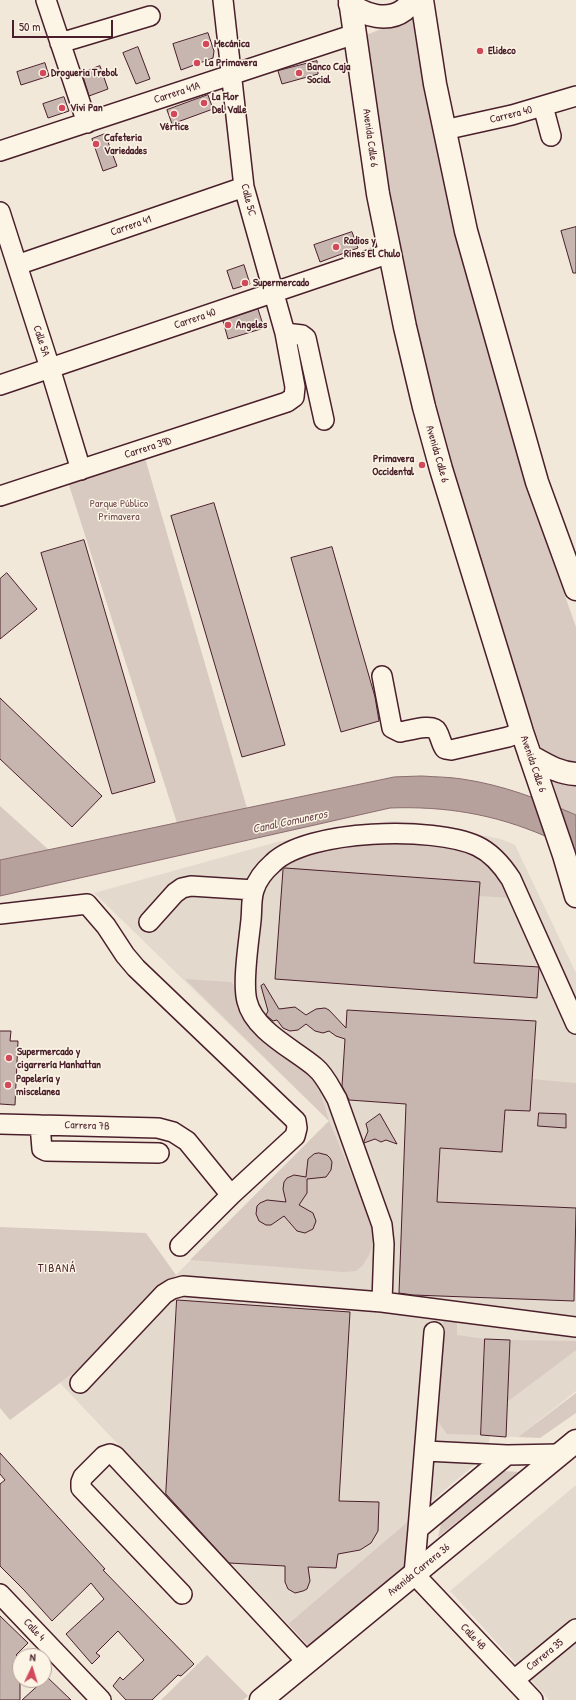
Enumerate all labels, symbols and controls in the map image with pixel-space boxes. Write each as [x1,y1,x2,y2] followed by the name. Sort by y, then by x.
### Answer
[14,12,115,38] scale bar
[19,18,40,35] text: 50 m
[214,37,250,51] place label: Mecánica
[201,39,211,49] marker: Mecánica
[488,44,516,58] place label: Elideco
[475,46,485,56] marker: Elideco
[205,56,257,70] place label: La Primavera
[192,58,202,68] marker: La Primavera
[307,60,350,86] place label: Banco Caja Social
[51,66,118,80] place label: Drogueria Trebol
[38,68,48,78] marker: Drogueria Trebol
[294,68,304,78] marker: Banco Caja Social
[152,79,202,107] street label: Carrera 41A
[212,90,247,116] place label: La Flor Del Valle
[199,98,209,108] marker: La Flor Del Valle
[70,101,103,115] place label: Vivi Pan
[57,103,67,113] marker: Vivi Pan
[488,103,534,127] street label: Carrera 40
[359,108,381,168] street label: Avenida Calle 6
[169,109,179,119] marker: Vértice
[159,120,189,134] place label: Vértice
[104,131,147,157] place label: Cafeteria Variedades
[91,139,101,149] marker: Cafeteria Variedades
[238,183,258,217] street label: Calle 5C
[109,213,153,239] street label: Carrera 41
[344,234,400,260] place label: Radios y Rines El Chulo
[331,242,341,252] marker: Radios y Rines El Chulo
[253,276,309,290] place label: Supermercado
[240,278,250,288] marker: Supermercado
[172,306,218,332] street label: Carrera 40
[236,318,267,332] place label: Angeles
[223,320,233,330] marker: Angeles
[30,324,52,358] street label: Calle 5A
[423,424,451,484] street label: Avenida Calle 6
[123,434,173,462] street label: Carrera 39D
[372,452,414,478] place label: Primavera Occidental
[417,460,427,470] marker: Primavera Occidental
[90,497,148,523] park label: Parque Público Primavera
[517,734,549,794] street label: Avenida Calle 6
[251,807,329,837] water label: Canal Comuneros
[17,1045,101,1071] place label: Supermercado y cigarrería Manhattan
[4,1053,14,1063] marker: Supermercado y cigarrería Manhattan
[16,1072,60,1098] place label: Papelería y miscelanea
[3,1080,13,1090] marker: Papelería y miscelanea
[64,1119,110,1133] street label: Carrera 7B
[38,1262,76,1276] district label: TIBANÁ
[385,1541,453,1599] street label: Avenida Carrera 36
[20,1616,48,1644] street label: Calle 4
[457,1621,489,1653] street label: Calle 4B
[524,1636,566,1674] street label: Carrera 35
[12,1648,52,1688] north arrow
[29,1650,36,1664] text: N

